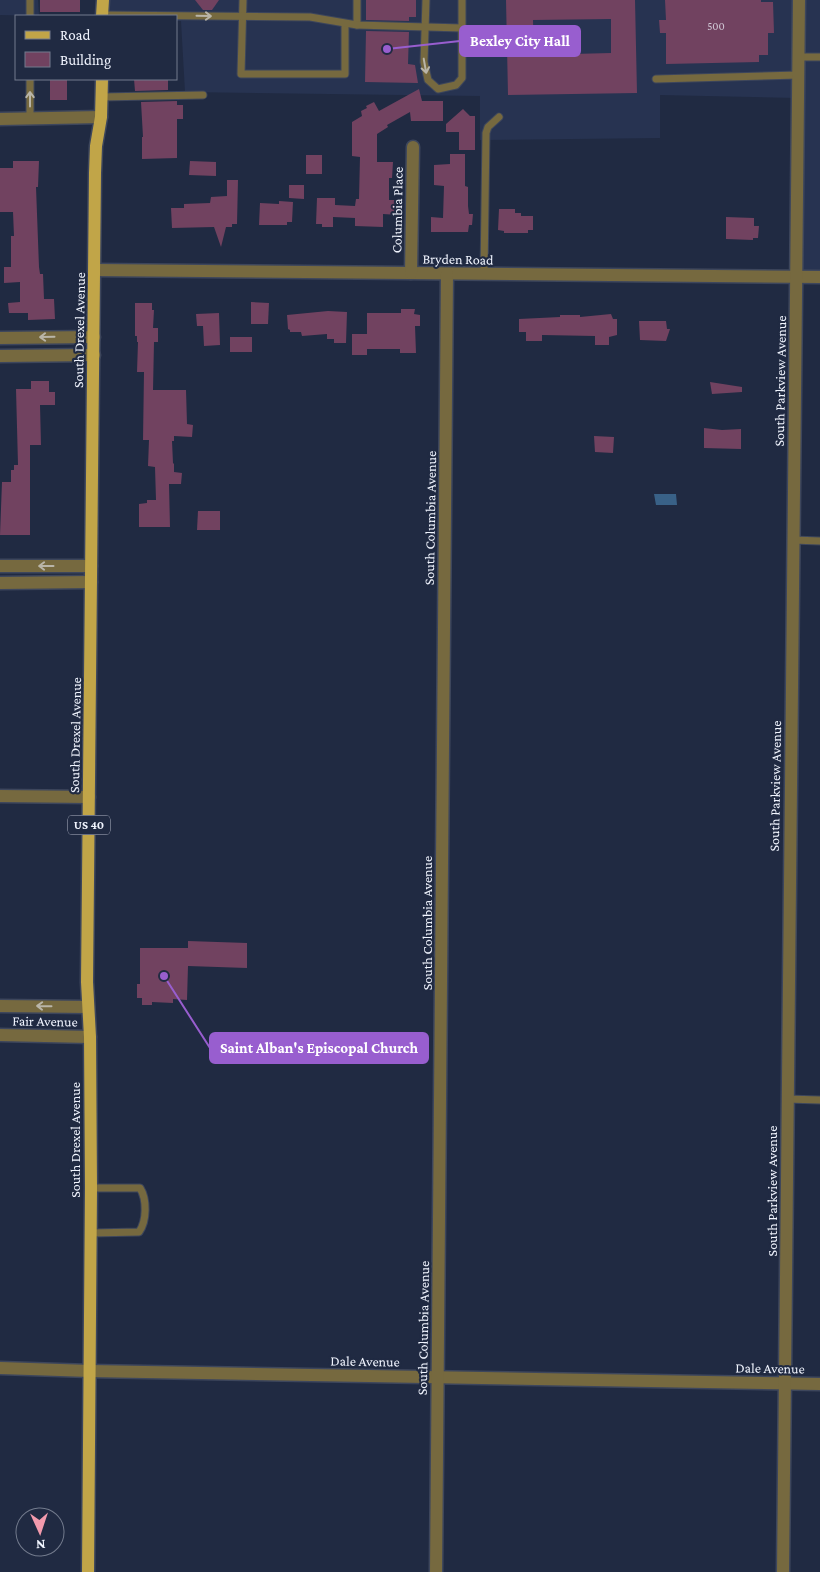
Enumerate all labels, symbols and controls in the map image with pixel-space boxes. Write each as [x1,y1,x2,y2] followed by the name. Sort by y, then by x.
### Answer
[195,11,211,21] one-way arrow
[15,15,178,80] legend
[707,20,725,32] house number: 500
[460,26,580,56] callout: Bexley City Hall
[60,27,91,43] text: Road
[470,33,571,49] text: Bexley City Hall
[60,52,111,69] text: Building
[421,58,431,74] one-way arrow
[25,91,35,107] one-way arrow
[388,167,406,253] street label: Columbia Place
[422,250,494,268] street label: Bryden Road
[70,272,88,388] street label: South Drexel Avenue
[771,315,789,447] street label: South Parkview Avenue
[39,332,56,342] one-way arrow
[421,451,439,585] street label: South Columbia Avenue
[38,561,54,571] one-way arrow
[66,677,84,793] street label: South Drexel Avenue
[766,720,784,852] street label: South Parkview Avenue
[68,816,110,834] road number: US 40
[419,856,435,990] street label: South Columbia Avenue
[36,1001,52,1011] one-way arrow
[12,1012,78,1030] street label: Fair Avenue
[210,1033,428,1063] callout: Saint Alban's Episcopal Church
[220,1040,419,1056] text: Saint Alban's Episcopal Church
[67,1082,83,1198] street label: South Drexel Avenue
[764,1126,780,1256] street label: South Parkview Avenue
[414,1261,432,1395] street label: South Columbia Avenue
[330,1352,400,1370] street label: Dale Avenue
[735,1359,805,1377] street label: Dale Avenue
[15,1507,65,1557] north arrow
[35,1537,46,1553] text: N

